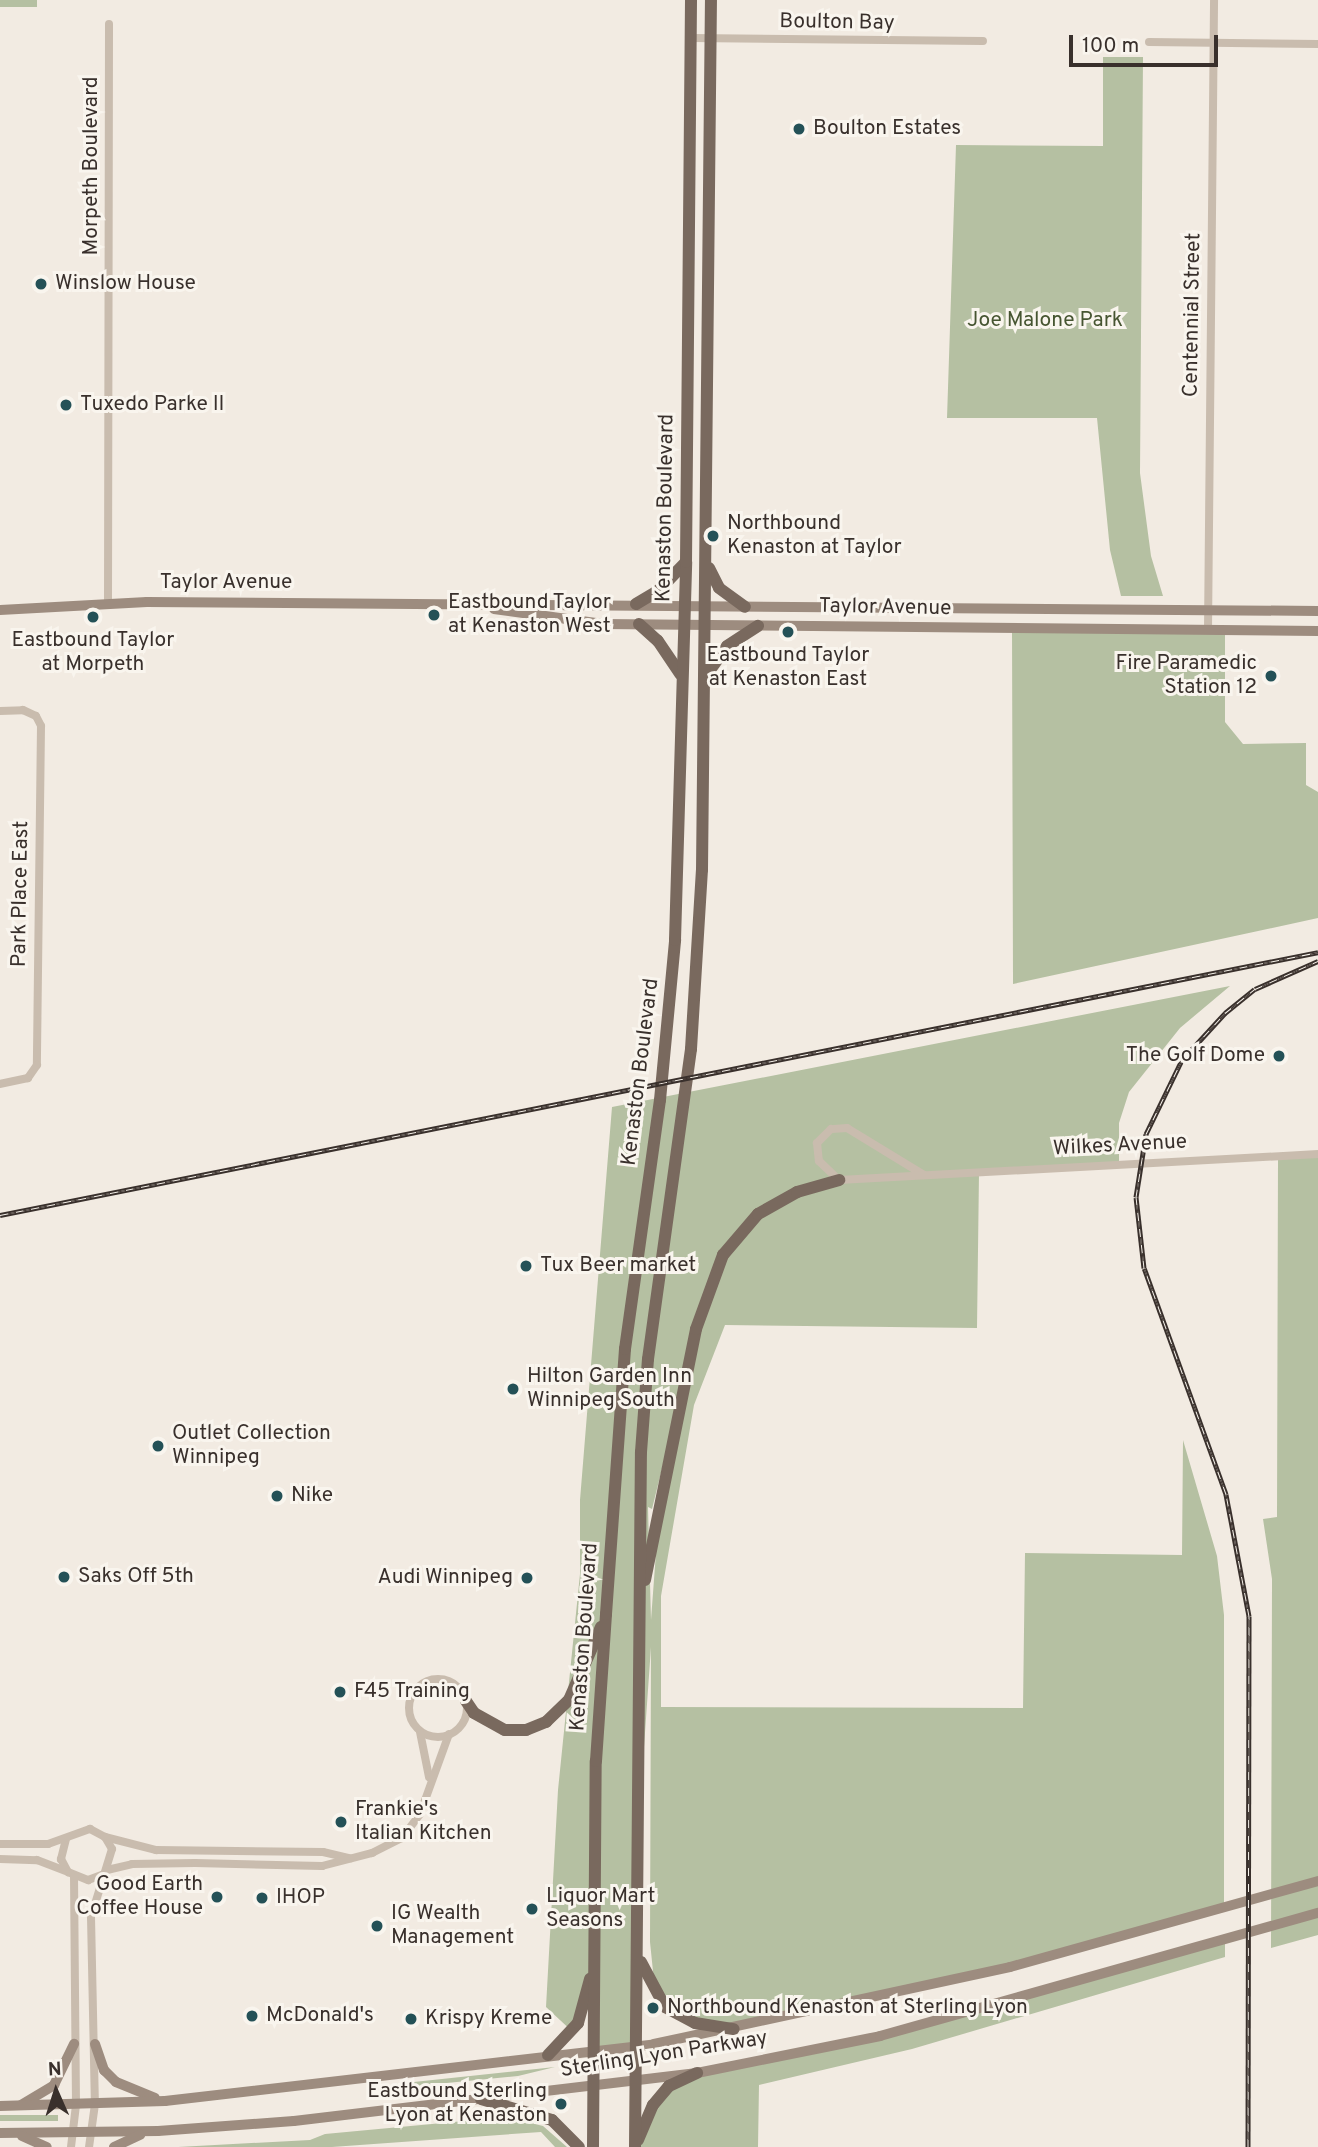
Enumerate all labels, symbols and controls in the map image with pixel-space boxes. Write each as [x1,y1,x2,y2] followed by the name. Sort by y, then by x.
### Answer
[779,9,895,37] street label: Boulton Bay
[1073,21,1222,65] scale bar
[1082,33,1139,60] text: 100 m
[79,76,105,256] street label: Morpeth Boulevard
[813,116,961,142] place label: Boulton Estates
[791,121,807,137] marker: Boulton Estates
[1179,233,1207,397] street label: Centennial Street
[55,271,196,297] place label: Winslow House
[33,276,49,292] marker: Winslow House
[967,308,1123,334] park label: Joe Malone Park
[80,392,224,418] place label: Tuxedo Parke II
[58,397,74,413] marker: Tuxedo Parke II
[652,414,680,602] street label: Kenaston Boulevard
[727,511,902,561] place label: Northbound Kenaston at Taylor
[705,528,721,544] marker: Northbound Kenaston at Taylor
[159,570,293,596] street label: Taylor Avenue
[448,590,612,640] place label: Eastbound Taylor at Kenaston West
[818,594,952,622] street label: Taylor Avenue
[426,607,442,623] marker: Eastbound Taylor at Kenaston West
[85,609,101,625] marker: Eastbound Taylor at Morpeth
[780,624,796,640] marker: Eastbound Taylor at Kenaston East
[11,628,175,678] place label: Eastbound Taylor at Morpeth
[706,643,870,693] place label: Eastbound Taylor at Kenaston East
[1115,651,1257,701] place label: Fire Paramedic Station 12
[1263,668,1279,684] marker: Fire Paramedic Station 12
[7,821,35,967] street label: Park Place East
[617,977,665,1167] street label: Kenaston Boulevard
[1126,1043,1265,1069] place label: The Golf Dome
[1271,1048,1287,1064] marker: The Golf Dome
[1052,1130,1188,1162] street label: Wilkes Avenue
[540,1253,696,1279] place label: Tux Beer market
[518,1258,534,1274] marker: Tux Beer market
[527,1364,692,1414] place label: Hilton Garden Inn Winnipeg South
[505,1381,521,1397] marker: Hilton Garden Inn Winnipeg South
[172,1421,331,1471] place label: Outlet Collection Winnipeg
[150,1438,166,1454] marker: Outlet Collection Winnipeg
[291,1483,333,1509] place label: Nike
[269,1488,285,1504] marker: Nike
[566,1542,604,1732] street label: Kenaston Boulevard
[78,1564,194,1590] place label: Saks Off 5th
[377,1565,513,1591] place label: Audi Winnipeg
[56,1569,72,1585] marker: Saks Off 5th
[519,1570,535,1586] marker: Audi Winnipeg
[354,1679,471,1705] place label: F45 Training
[332,1684,348,1700] marker: F45 Training
[355,1797,492,1847] place label: Frankie's Italian Kitchen
[333,1814,349,1830] marker: Frankie's Italian Kitchen
[76,1872,203,1922] place label: Good Earth Coffee House
[546,1884,655,1934] place label: Liquor Mart Seasons
[276,1885,325,1911] place label: IHOP
[209,1889,225,1905] marker: Good Earth Coffee House
[254,1890,270,1906] marker: IHOP
[391,1901,514,1951] place label: IG Wealth Management
[524,1901,540,1917] marker: Liquor Mart Seasons
[369,1918,385,1934] marker: IG Wealth Management
[667,1995,1028,2021] place label: Northbound Kenaston at Sterling Lyon
[645,2000,661,2016] marker: Northbound Kenaston at Sterling Lyon
[266,2003,374,2029] place label: McDonald's
[425,2006,552,2032] place label: Krispy Kreme
[244,2008,260,2024] marker: McDonald's
[403,2011,419,2027] marker: Krispy Kreme
[559,2026,769,2084] street label: Sterling Lyon Parkway
[21,2056,91,2126] north arrow
[47,2058,62,2082] text: N
[367,2079,547,2129] place label: Eastbound Sterling Lyon at Kenaston
[553,2096,569,2112] marker: Eastbound Sterling Lyon at Kenaston

